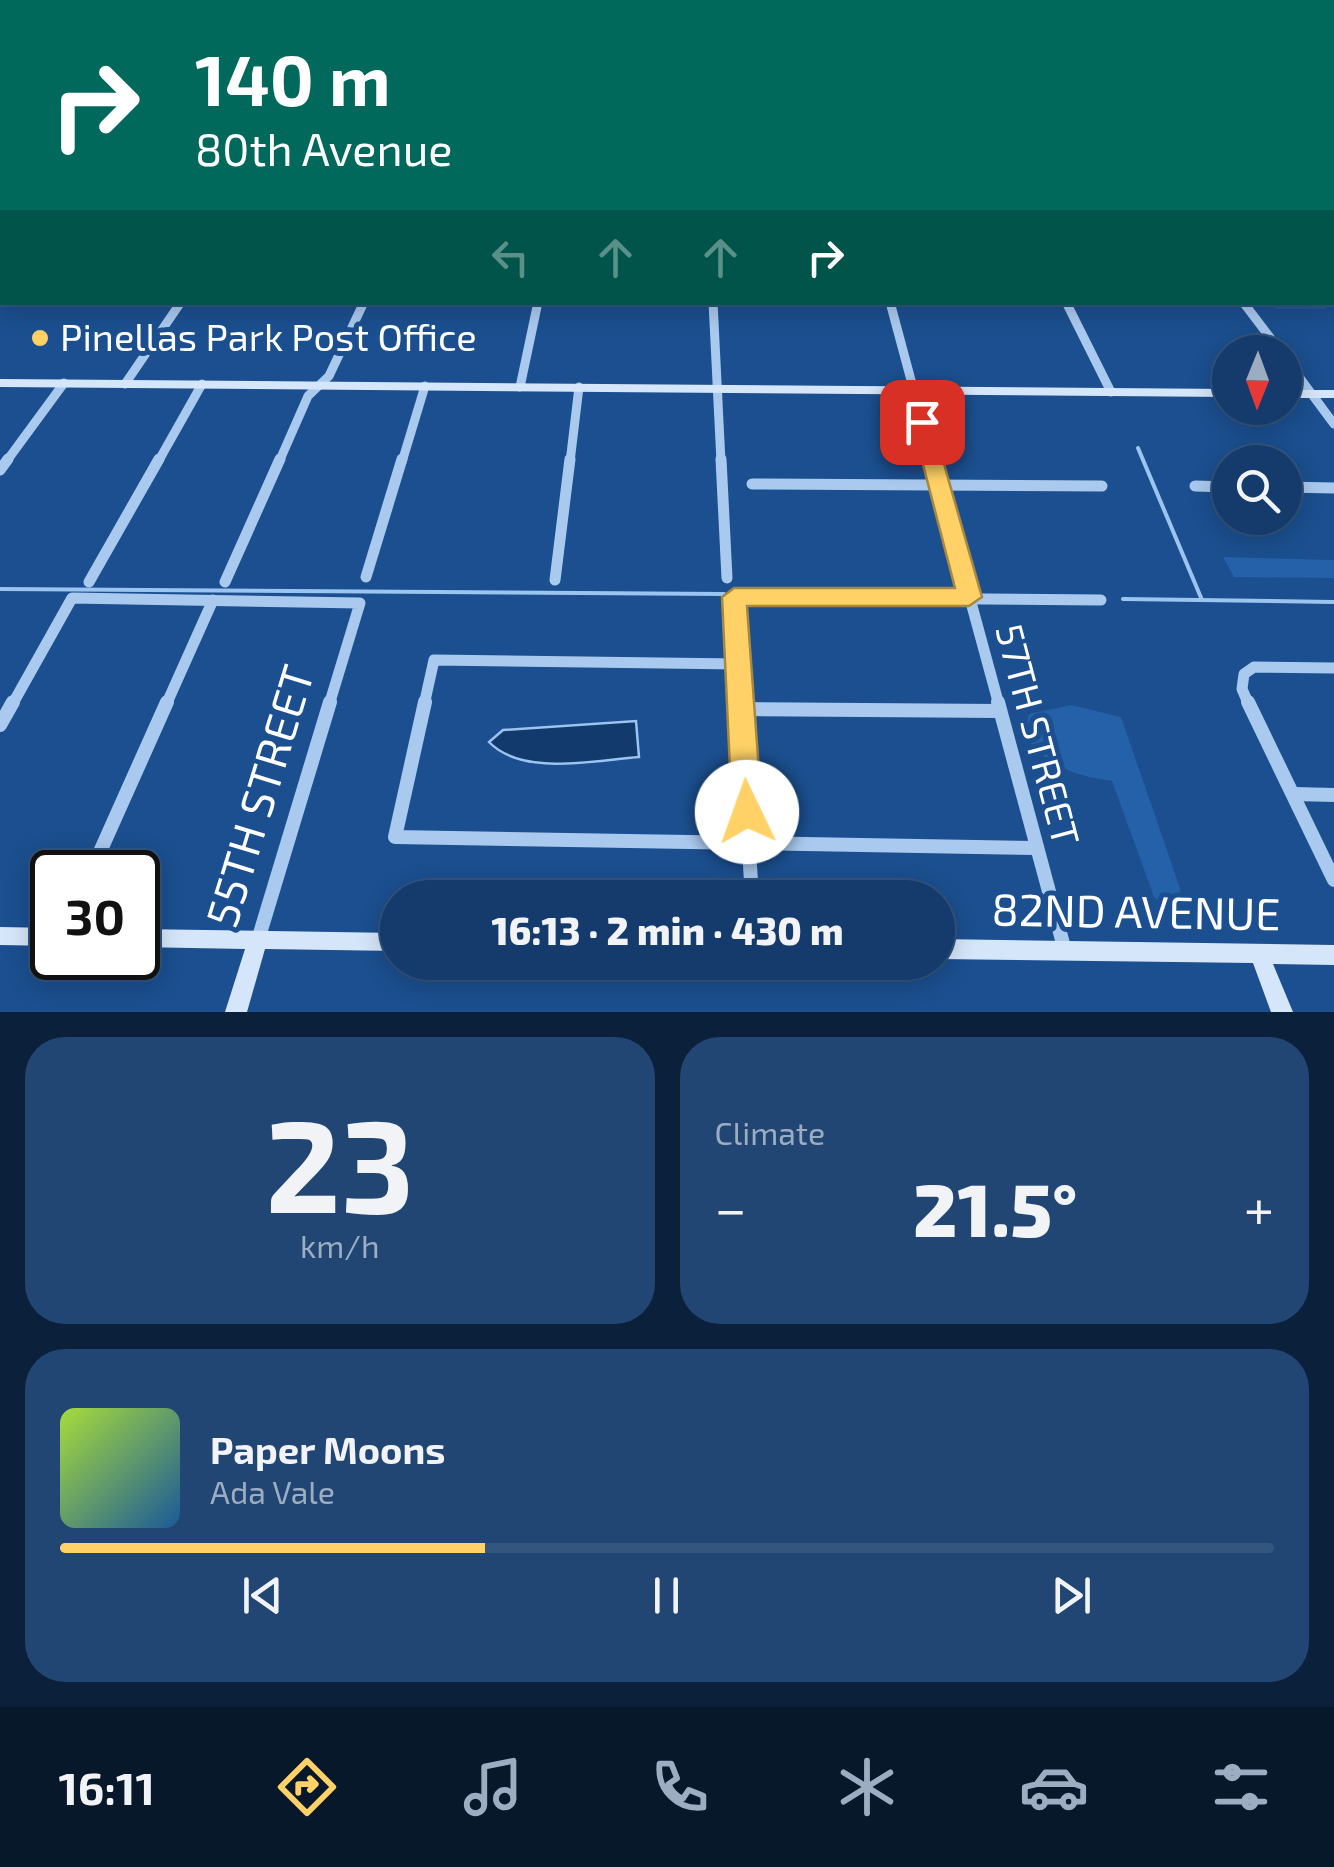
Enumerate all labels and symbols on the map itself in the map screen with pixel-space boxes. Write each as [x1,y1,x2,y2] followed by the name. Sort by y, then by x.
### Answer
[60,313,477,359] place label: Pinellas Park Post Office
[29,327,51,349] marker: Pinellas Park Post Office
[1212,335,1302,425] north arrow
[880,380,965,465] pin
[987,619,1091,850] street label: 57TH STREET
[193,658,323,933] street label: 55TH STREET
[695,760,799,864] position arrow
[30,850,160,980] speed limit sign: 30
[991,880,1281,940] street label: 82ND AVENUE

